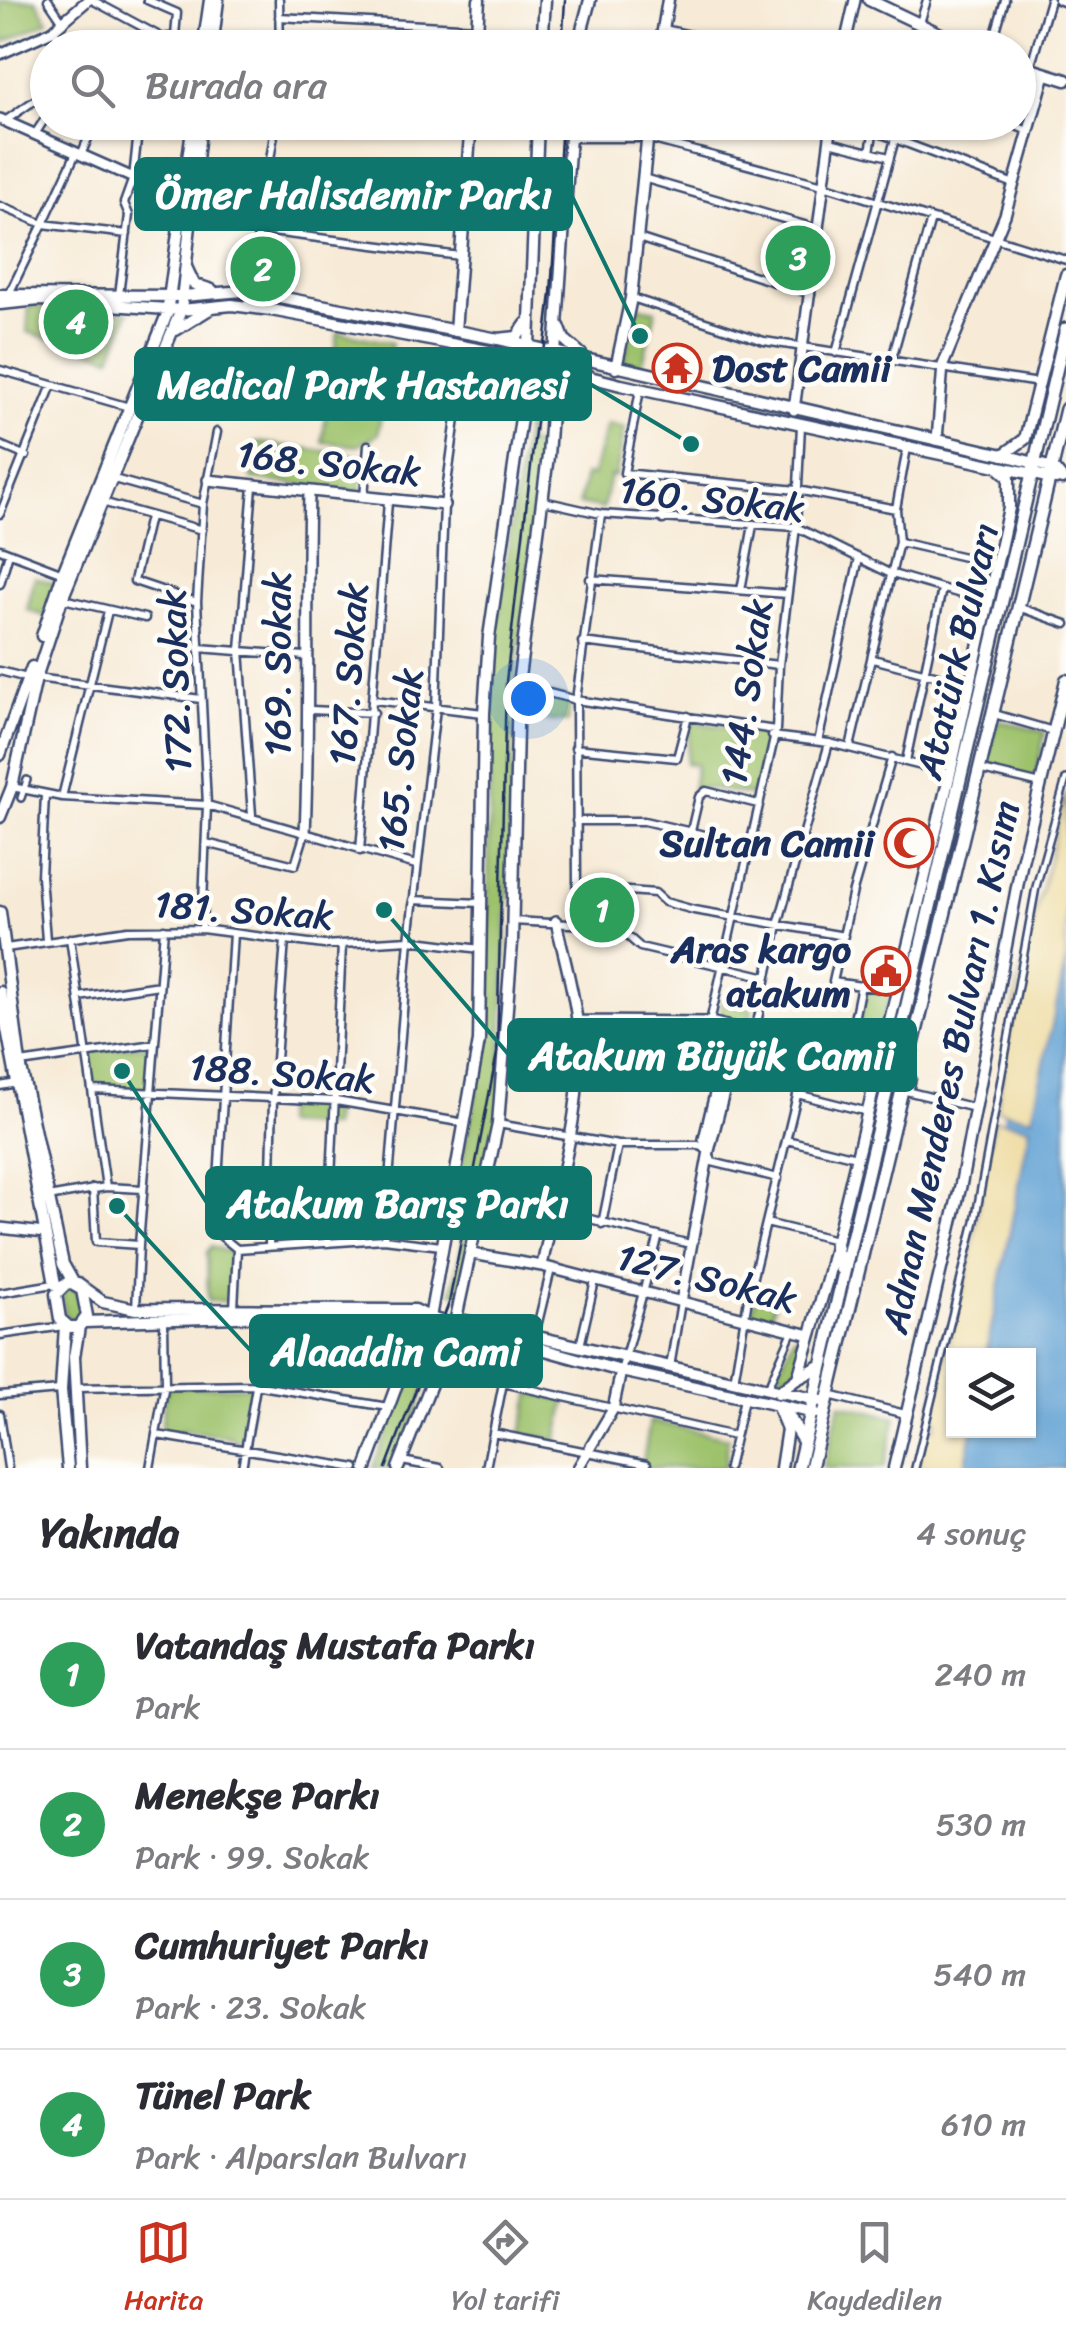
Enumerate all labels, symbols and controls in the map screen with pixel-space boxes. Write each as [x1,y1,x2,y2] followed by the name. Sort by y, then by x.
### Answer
[30,30,1036,140] search box
[145,52,327,119] text: Burada ara
[65,58,120,113] icon: search
[136,159,571,229] callout: Ömer Halisdemir Parkı
[156,159,552,230] text: Ömer Halisdemir Parkı
[766,220,830,296] pin: 3
[230,232,296,306] pin: 2
[44,284,108,360] pin: 4
[712,335,893,402] place label: Dost Camii
[651,342,703,394] temple icon: Dost Camii
[136,349,590,419] callout: Medical Park Hastanesi
[156,349,571,420] text: Medical Park Hastanesi
[234,421,424,506] street label: 168. Sokak
[616,456,808,543] street label: 160. Sokak
[895,516,1020,787] street label: Atatürk Bulvarı
[244,571,311,757] street label: 169. Sokak
[309,580,388,768] street label: 167. Sokak
[139,588,212,774] street label: 172. Sokak
[700,594,793,790] street label: 144. Sokak
[358,665,443,856] street label: 165. Sokak
[503,673,554,724] your location
[861,795,1040,1341] street label: Adnan Menderes Bulvarı 1. Kısım
[659,810,876,877] place label: Sultan Camii
[883,817,935,869] mosque icon: Sultan Camii
[152,871,336,950] street label: 181. Sokak
[570,872,634,948] pin: 1
[669,916,851,1027] place label: Aras kargo atakum
[860,945,912,997] public building icon: Aras kargo atakum
[509,1020,915,1090] callout: Atakum Büyük Camii
[527,1020,897,1091] text: Atakum Büyük Camii
[187,1034,377,1113] street label: 188. Sokak
[207,1168,590,1238] callout: Atakum Barış Parkı
[225,1168,569,1239] text: Atakum Barış Parkı
[610,1224,804,1333] street label: 127. Sokak
[251,1316,541,1386] callout: Alaaddin Cami
[269,1316,523,1387] text: Alaaddin Cami
[946,1348,1036,1438] map controls
[946,1348,1036,1438] button: layers
[40,1496,180,1570] text: Yakında
[916,1505,1026,1562] text: 4 sonuç
[135,1612,535,1679] text: Vatandaş Mustafa Parkı
[66,1646,79,1703] text: 1
[934,1646,1026,1703] text: 240 m
[135,1679,201,1736] text: Park
[135,1762,380,1829] text: Menekşe Parkı
[63,1796,82,1853] text: 2
[936,1796,1026,1853] text: 530 m
[135,1829,370,1886] text: Park · 99. Sokak
[135,1912,429,1979] text: Cumhuriyet Parkı
[64,1946,81,2003] text: 3
[933,1946,1026,2003] text: 540 m
[135,1979,366,2036] text: Park · 23. Sokak
[135,2062,311,2129] text: Tünel Park
[62,2096,83,2153] text: 4
[941,2096,1026,2153] text: 610 m
[135,2129,467,2186] text: Park · Alparslan Bulvarı
[124,2215,203,2324] tab: Harita
[451,2215,559,2324] tab: Yol tarifi
[807,2215,942,2324] tab: Kaydedilen

